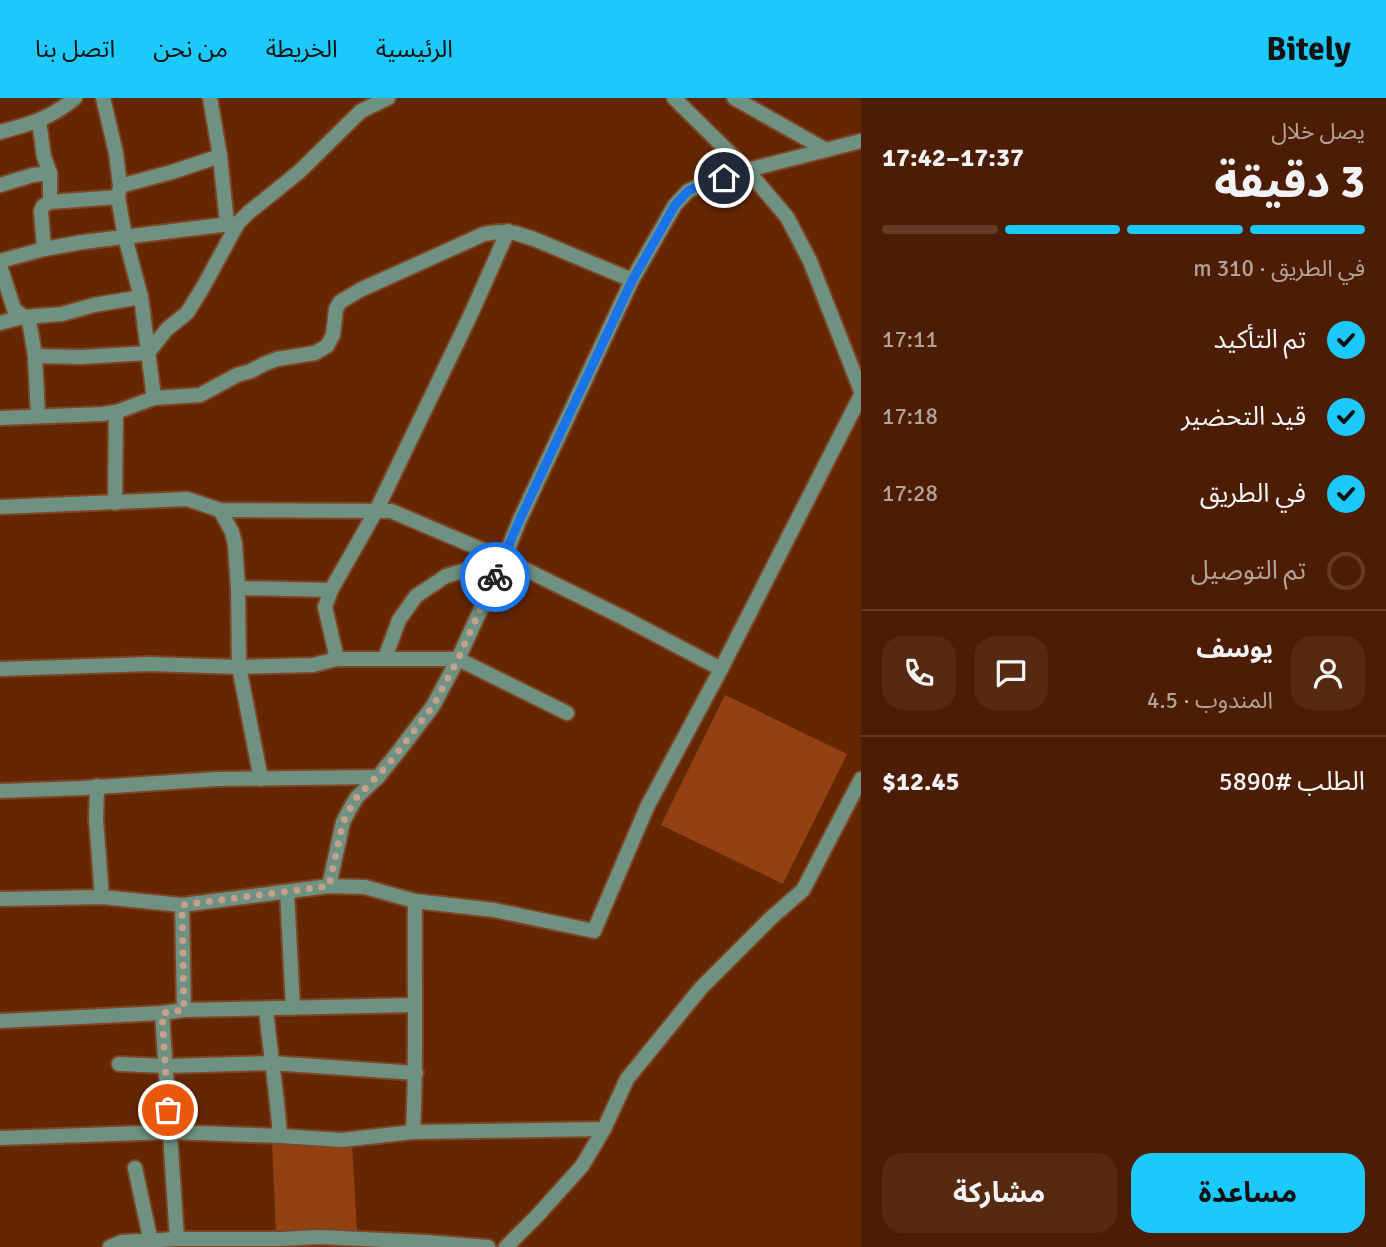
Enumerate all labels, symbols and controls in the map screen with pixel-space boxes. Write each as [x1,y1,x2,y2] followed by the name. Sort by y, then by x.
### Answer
[1266,29,1351,70] text: Bitely
[35,34,115,64] text: اتصل بنا
[153,34,228,64] text: من نحن
[266,34,338,64] text: الخريطة
[376,34,453,64] text: الرئيسية
[1271,117,1365,146] text: يصل خلال
[882,142,1024,174] text: 17:37–17:42
[694,148,754,208] pin
[1214,154,1365,210] text: 3 دقيقة
[705,159,743,197] icon: home
[1193,254,1365,283] text: في الطريق · 310 m
[1327,321,1365,359] icon: check
[1213,324,1306,356] text: تم التأكيد
[882,325,938,354] text: 17:11
[1327,398,1365,436] icon: check
[1181,401,1306,433] text: قيد التحضير
[882,402,938,431] text: 17:18
[1327,475,1365,513] icon: check
[1200,478,1306,510] text: في الطريق
[882,479,938,508] text: 17:28
[460,542,530,612] courier
[1191,555,1306,587] text: تم التوصيل
[476,558,514,596] icon: bike
[1196,633,1273,665] text: يوسف
[882,636,956,710] button: phone
[974,636,1048,710] button: chat
[1291,636,1365,710] button: person
[1147,686,1273,715] text: المندوب · 4.5
[882,766,960,798] text: $12.45
[1219,766,1365,798] text: الطلب #5890
[138,1080,198,1140] pin
[149,1091,187,1129] icon: bag
[882,1153,1117,1233] button: مشاركة
[1131,1153,1365,1233] button: مساعدة

